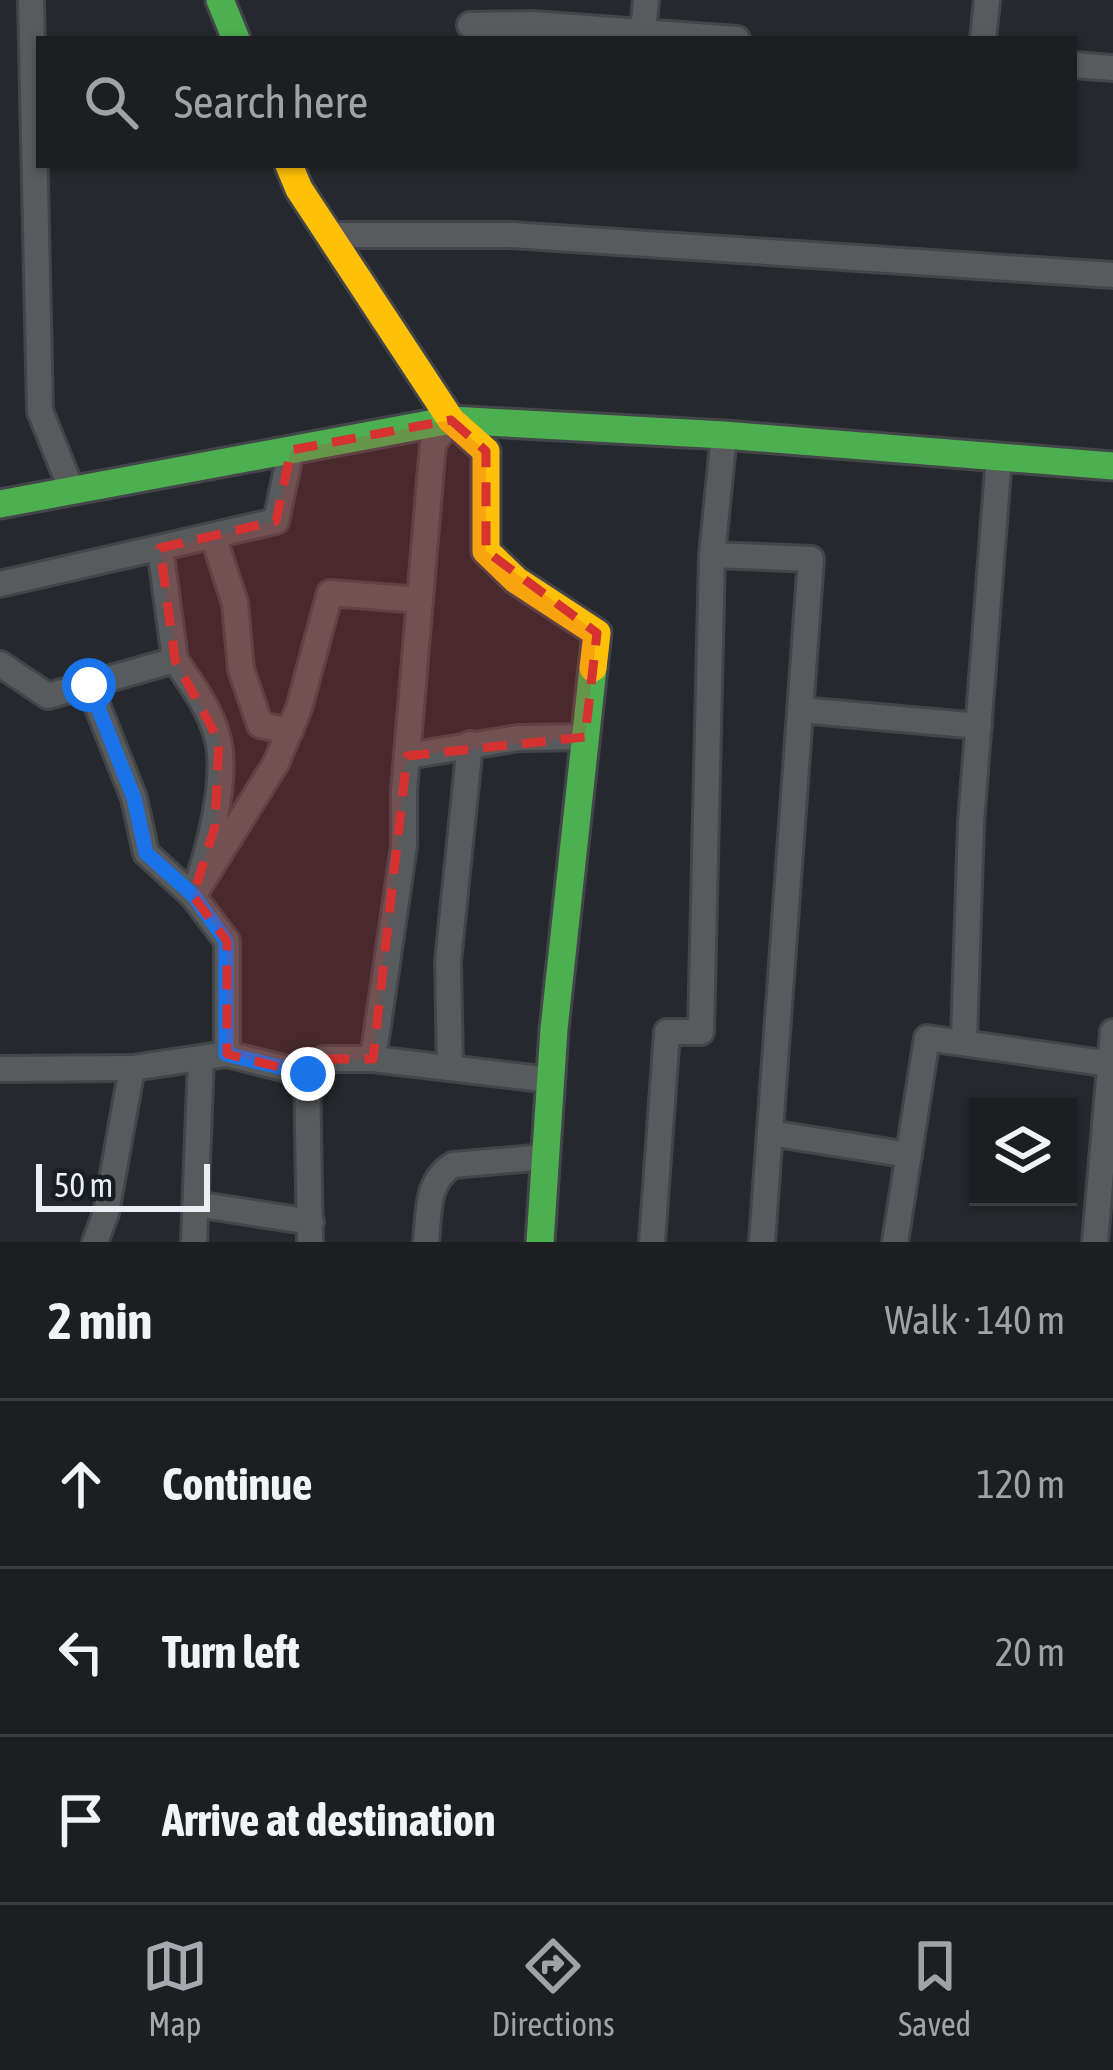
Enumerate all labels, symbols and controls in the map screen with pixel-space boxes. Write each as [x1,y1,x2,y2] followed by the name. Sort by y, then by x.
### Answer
[36,36,1077,168] search box
[78,69,144,135] icon: search
[174,76,368,128] text: Search here
[62,658,116,712] route start
[281,1047,335,1101] route end
[969,1098,1077,1206] map controls
[969,1098,1077,1206] button: layers
[36,1158,210,1211] scale bar
[54,1166,113,1204] text: 50 m
[48,1291,152,1350] text: 2 min
[885,1298,1065,1342] text: Walk · 140 m
[48,1451,114,1517] icon: ahead
[162,1458,313,1510] text: Continue
[977,1462,1065,1506] text: 120 m
[48,1619,114,1685] icon: left
[162,1626,300,1678] text: Turn left
[995,1630,1065,1674] text: 20 m
[48,1787,114,1853] icon: arrive
[162,1794,496,1846] text: Arrive at destination
[142,1933,208,2043] tab: Map
[491,1933,615,2043] tab: Directions
[898,1933,971,2043] tab: Saved

